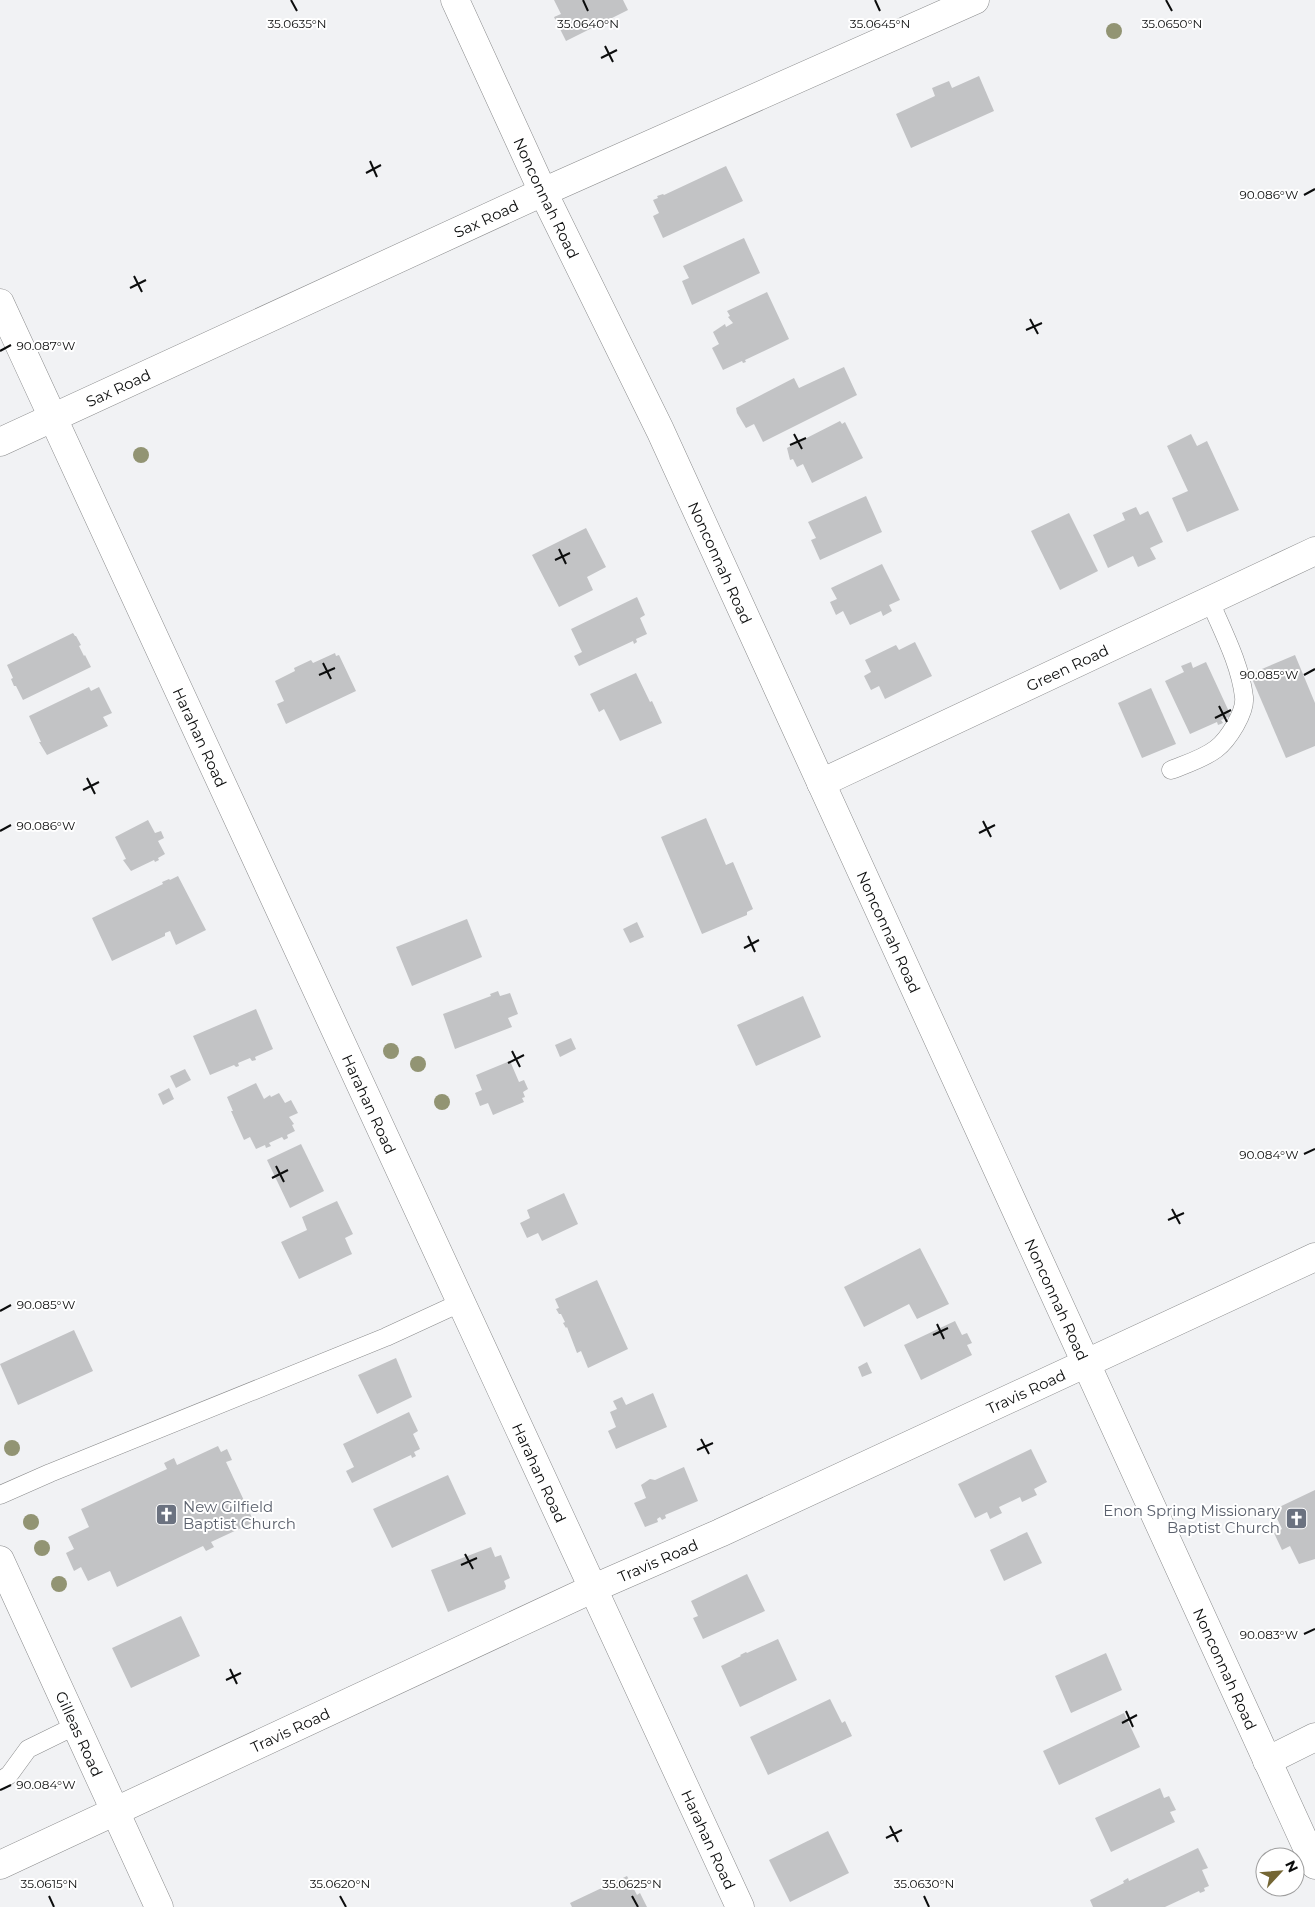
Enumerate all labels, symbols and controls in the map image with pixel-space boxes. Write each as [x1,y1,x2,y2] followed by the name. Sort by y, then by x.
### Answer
[267,16,327,31] text: 35.0635°N
[557,16,619,31] text: 35.0640°N
[850,16,910,31] text: 35.0645°N
[1142,16,1202,31] text: 35.0650°N
[510,134,584,261] street label: Nonconnah Road
[1240,187,1298,202] text: 90.086°W
[451,195,521,241] street label: Sax Road
[17,338,75,353] text: 90.087°W
[83,365,154,411] street label: Sax Road
[684,498,756,626] street label: Nonconnah Road
[1023,640,1111,695] street label: Green Road
[1240,667,1298,682] text: 90.085°W
[169,684,231,790] street label: Harahan Road
[17,818,75,833] text: 90.086°W
[853,868,925,996] street label: Nonconnah Road
[338,1051,401,1157] street label: Harahan Road
[1239,1147,1299,1162] text: 90.084°W
[1021,1235,1093,1363] street label: Nonconnah Road
[17,1297,75,1312] text: 90.085°W
[983,1365,1068,1418] street label: Travis Road
[508,1420,571,1525] street label: Harahan Road
[183,1497,296,1533] place label: New Gilfield Baptist Church
[1103,1501,1281,1537] place label: Enon Spring Missionary Baptist Church
[155,1503,179,1527] church icon: New Gilfield Baptist Church
[1284,1507,1308,1531] church icon: Enon Spring Missionary Baptist Church
[615,1534,701,1586] street label: Travis Road
[1189,1605,1261,1733] street label: Nonconnah Road
[1240,1627,1298,1642] text: 90.083°W
[52,1688,107,1779] street label: Gilleas Road
[247,1703,333,1756] street label: Travis Road
[16,1777,76,1792] text: 90.084°W
[678,1787,740,1892] street label: Harahan Road
[1255,1847,1305,1897] north arrow
[1281,1857,1302,1875] text: N
[21,1876,77,1891] text: 35.0615°N
[310,1876,370,1891] text: 35.0620°N
[602,1876,662,1891] text: 35.0625°N
[894,1876,954,1891] text: 35.0630°N

